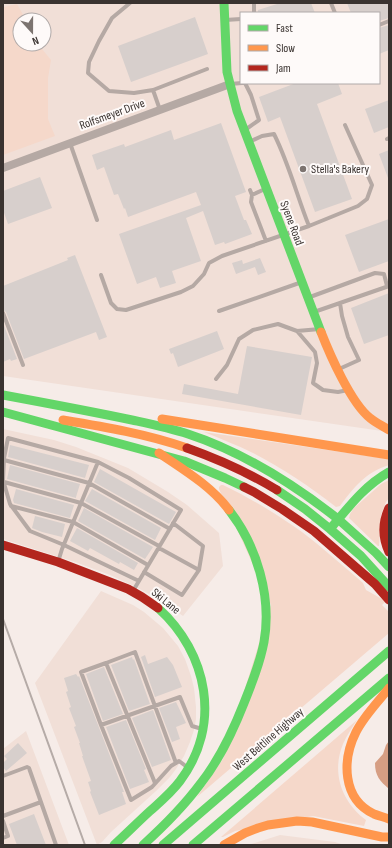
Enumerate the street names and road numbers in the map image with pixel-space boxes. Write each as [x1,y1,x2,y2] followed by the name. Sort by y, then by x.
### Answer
[77,96,147,133] street label: Rolfsmeyer Drive
[276,199,307,247] street label: Syene Road
[148,585,183,618] street label: Ski Lane
[230,704,307,774] street label: West Beltline Highway

